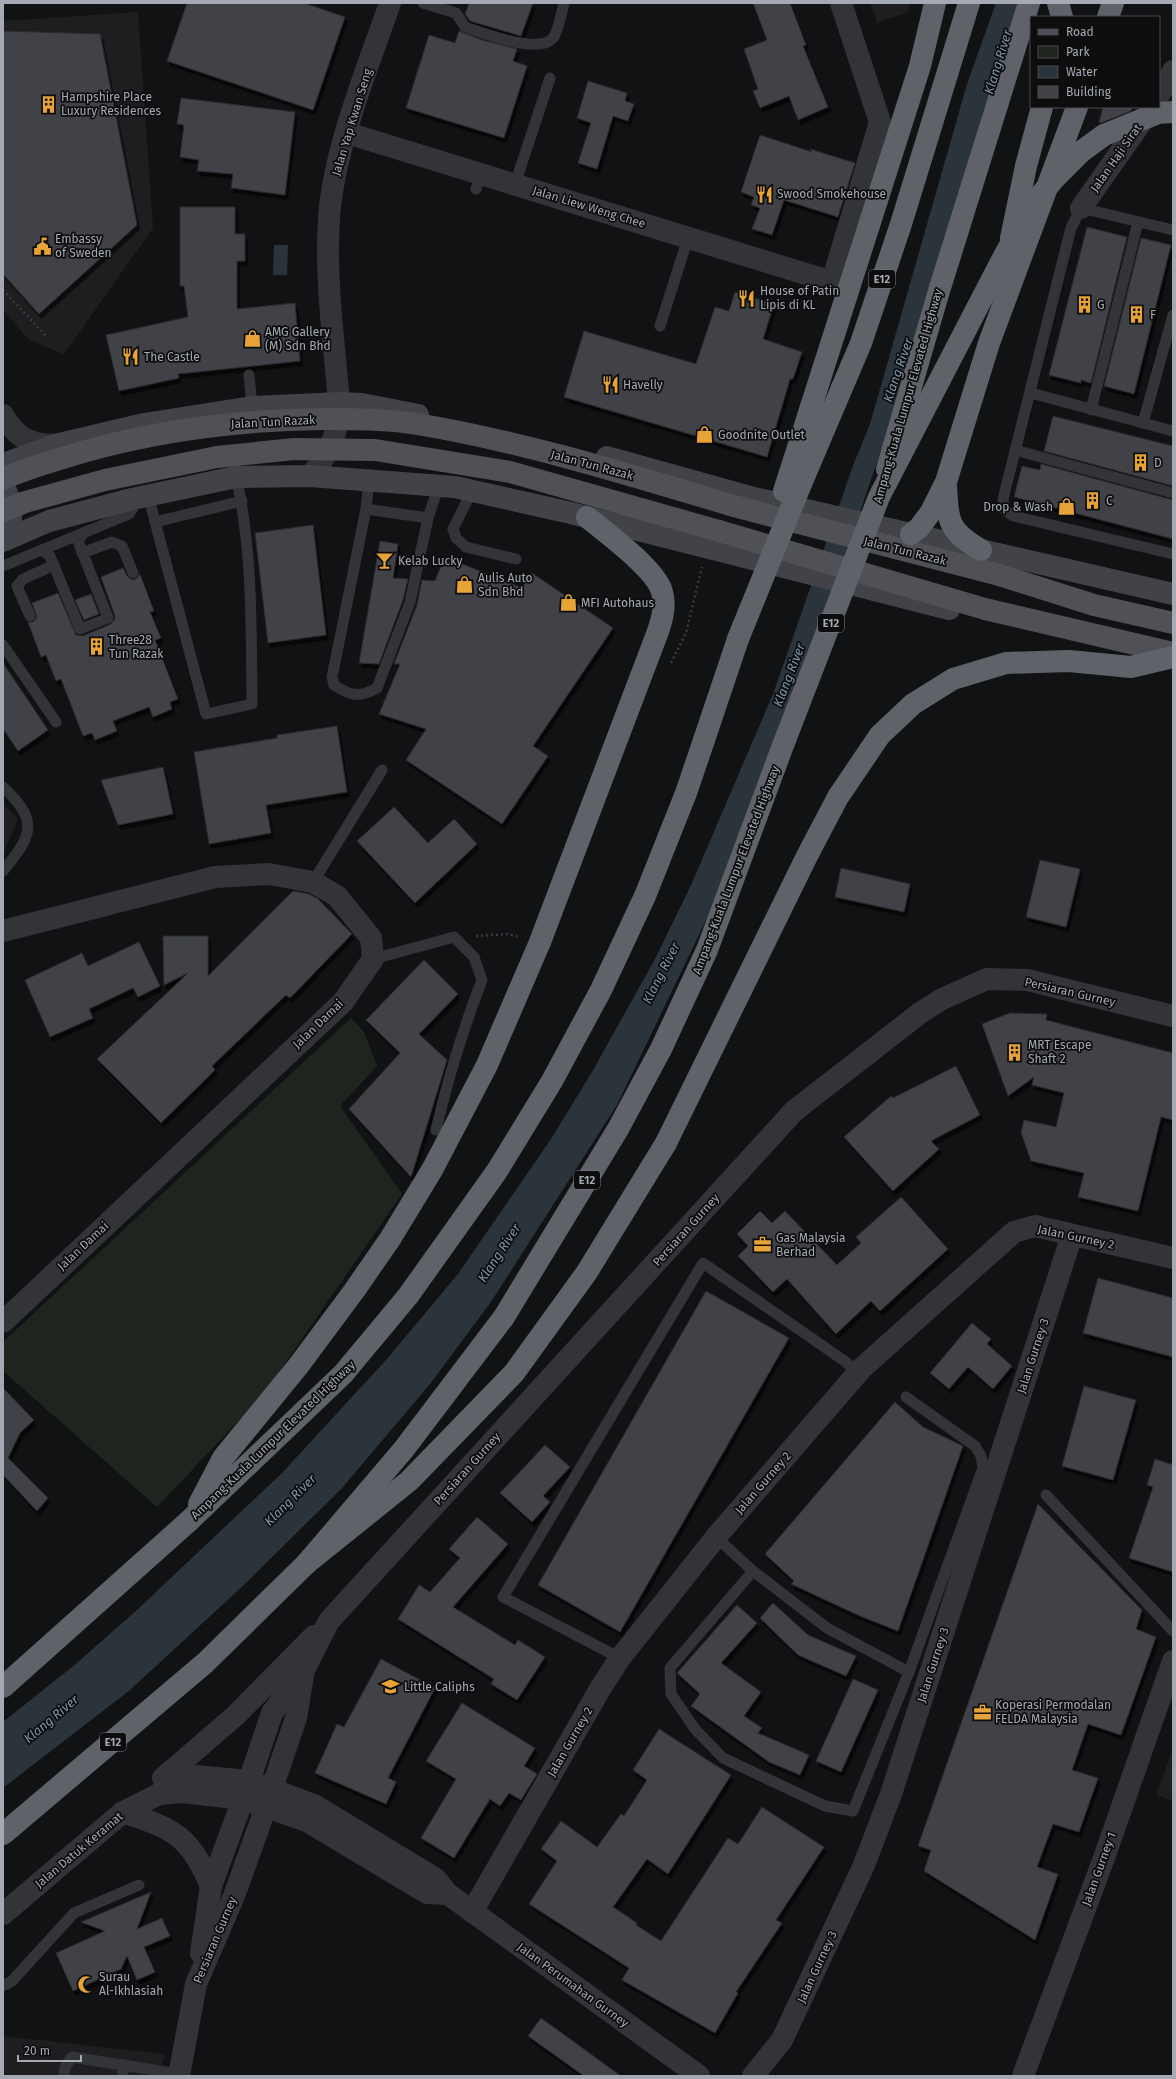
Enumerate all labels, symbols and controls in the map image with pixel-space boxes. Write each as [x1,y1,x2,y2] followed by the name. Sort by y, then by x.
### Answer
[1030,16,1160,108] legend
[1066,25,1094,39] text: Road
[981,27,1015,96] water label: Klang River
[1066,45,1090,59] text: Park
[1066,65,1098,79] text: Water
[329,66,375,177] street label: Jalan Yap Kwan Seng
[1066,85,1112,99] text: Building
[61,90,162,118] place label: Hampshire Place Luxury Residences
[38,94,58,114] building icon: Hampshire Place Luxury Residences
[1087,121,1145,195] street label: Jalan Haji Sirat
[531,183,647,231] street label: Jalan Liew Weng Chee
[754,184,774,204] restaurant icon: Swood Smokehouse
[777,187,886,201] place label: Swood Smokehouse
[55,232,112,260] place label: Embassy of Sweden
[32,236,52,256] public building icon: Embassy of Sweden
[869,270,895,288] road number: E12
[760,284,839,312] place label: House of Patin Lipis di KL
[871,287,945,505] street label: Ampang-Kuala Lumpur Elevated Highway
[737,288,757,308] restaurant icon: House of Patin Lipis di KL
[1074,295,1094,315] building icon: G
[1097,298,1105,312] place label: G
[1127,305,1147,325] building icon: F
[1150,308,1156,322] place label: F
[265,325,331,353] place label: AMG Gallery (M) Sdn Bhd
[242,329,262,349] shop icon: AMG Gallery (M) Sdn Bhd
[880,335,916,404] water label: Klang River
[121,347,141,367] restaurant icon: The Castle
[144,350,200,364] place label: The Castle
[600,375,620,395] restaurant icon: Havelly
[623,378,663,392] place label: Havelly
[230,413,316,431] street label: Jalan Tun Razak
[695,425,715,445] shop icon: Goodnite Outlet
[718,428,806,442] place label: Goodnite Outlet
[549,447,635,483] street label: Jalan Tun Razak
[1131,453,1151,473] building icon: D
[1154,456,1162,470] place label: D
[1083,491,1103,511] building icon: C
[1106,494,1113,508] place label: C
[1056,497,1076,517] shop icon: Drop & Wash
[983,500,1053,514] place label: Drop & Wash
[862,534,949,568] street label: Jalan Tun Razak
[375,551,395,571] bar icon: Kelab Lucky
[398,554,462,568] place label: Kelab Lucky
[478,571,533,599] place label: Aulis Auto Sdn Bhd
[455,575,475,595] shop icon: Aulis Auto Sdn Bhd
[558,593,578,613] shop icon: MFI Autohaus
[581,596,655,610] place label: MFI Autohaus
[818,614,844,632] road number: E12
[109,633,164,661] place label: Three28 Tun Razak
[86,637,106,657] building icon: Three28 Tun Razak
[770,640,808,709] water label: Klang River
[690,764,782,976] street label: Ampang-Kuala Lumpur Elevated Highway
[639,939,683,1006] water label: Klang River
[1023,975,1117,1009] street label: Persiaran Gurney
[290,997,346,1051] street label: Jalan Damai
[1028,1038,1092,1066] place label: MRT Escape Shaft 2
[1005,1042,1025,1062] building icon: MRT Escape Shaft 2
[574,1171,600,1189] road number: E12
[650,1191,722,1269] street label: Persiaran Gurney
[55,1219,111,1273] street label: Jalan Damai
[475,1220,524,1285] water label: Klang River
[1036,1222,1116,1252] street label: Jalan Gurney 2
[776,1231,846,1259] place label: Gas Malaysia Berhad
[753,1235,773,1255] office icon: Gas Malaysia Berhad
[1014,1317,1052,1395] street label: Jalan Gurney 3
[188,1358,358,1522] street label: Ampang-Kuala Lumpur Elevated Highway
[431,1430,503,1508] street label: Persiaran Gurney
[732,1449,794,1517] street label: Jalan Gurney 2
[261,1470,320,1529] water label: Klang River
[914,1626,952,1704] street label: Jalan Gurney 3
[381,1677,401,1697] school or university icon: Little Caliphs
[404,1680,475,1694] place label: Little Caliphs
[21,1691,82,1746] water label: Klang River
[995,1698,1111,1726] place label: Koperasi Permodalan FELDA Malaysia
[972,1702,992,1722] office icon: Koperasi Permodalan FELDA Malaysia
[544,1705,596,1779] street label: Jalan Gurney 2
[100,1733,126,1751] road number: E12
[32,1809,126,1891] street label: Jalan Datuk Keramat
[1079,1830,1119,1908] street label: Jalan Gurney 1
[190,1895,240,1985] street label: Persiaran Gurney
[794,1929,840,2005] street label: Jalan Gurney 3
[515,1940,631,2030] street label: Jalan Perumahan Gurney
[99,1970,163,1998] place label: Surau Al-Ikhlasiah
[76,1974,96,1994] mosque icon: Surau Al-Ikhlasiah
[18,2037,81,2063] scale bar
[24,2044,50,2058] text: 20 m

